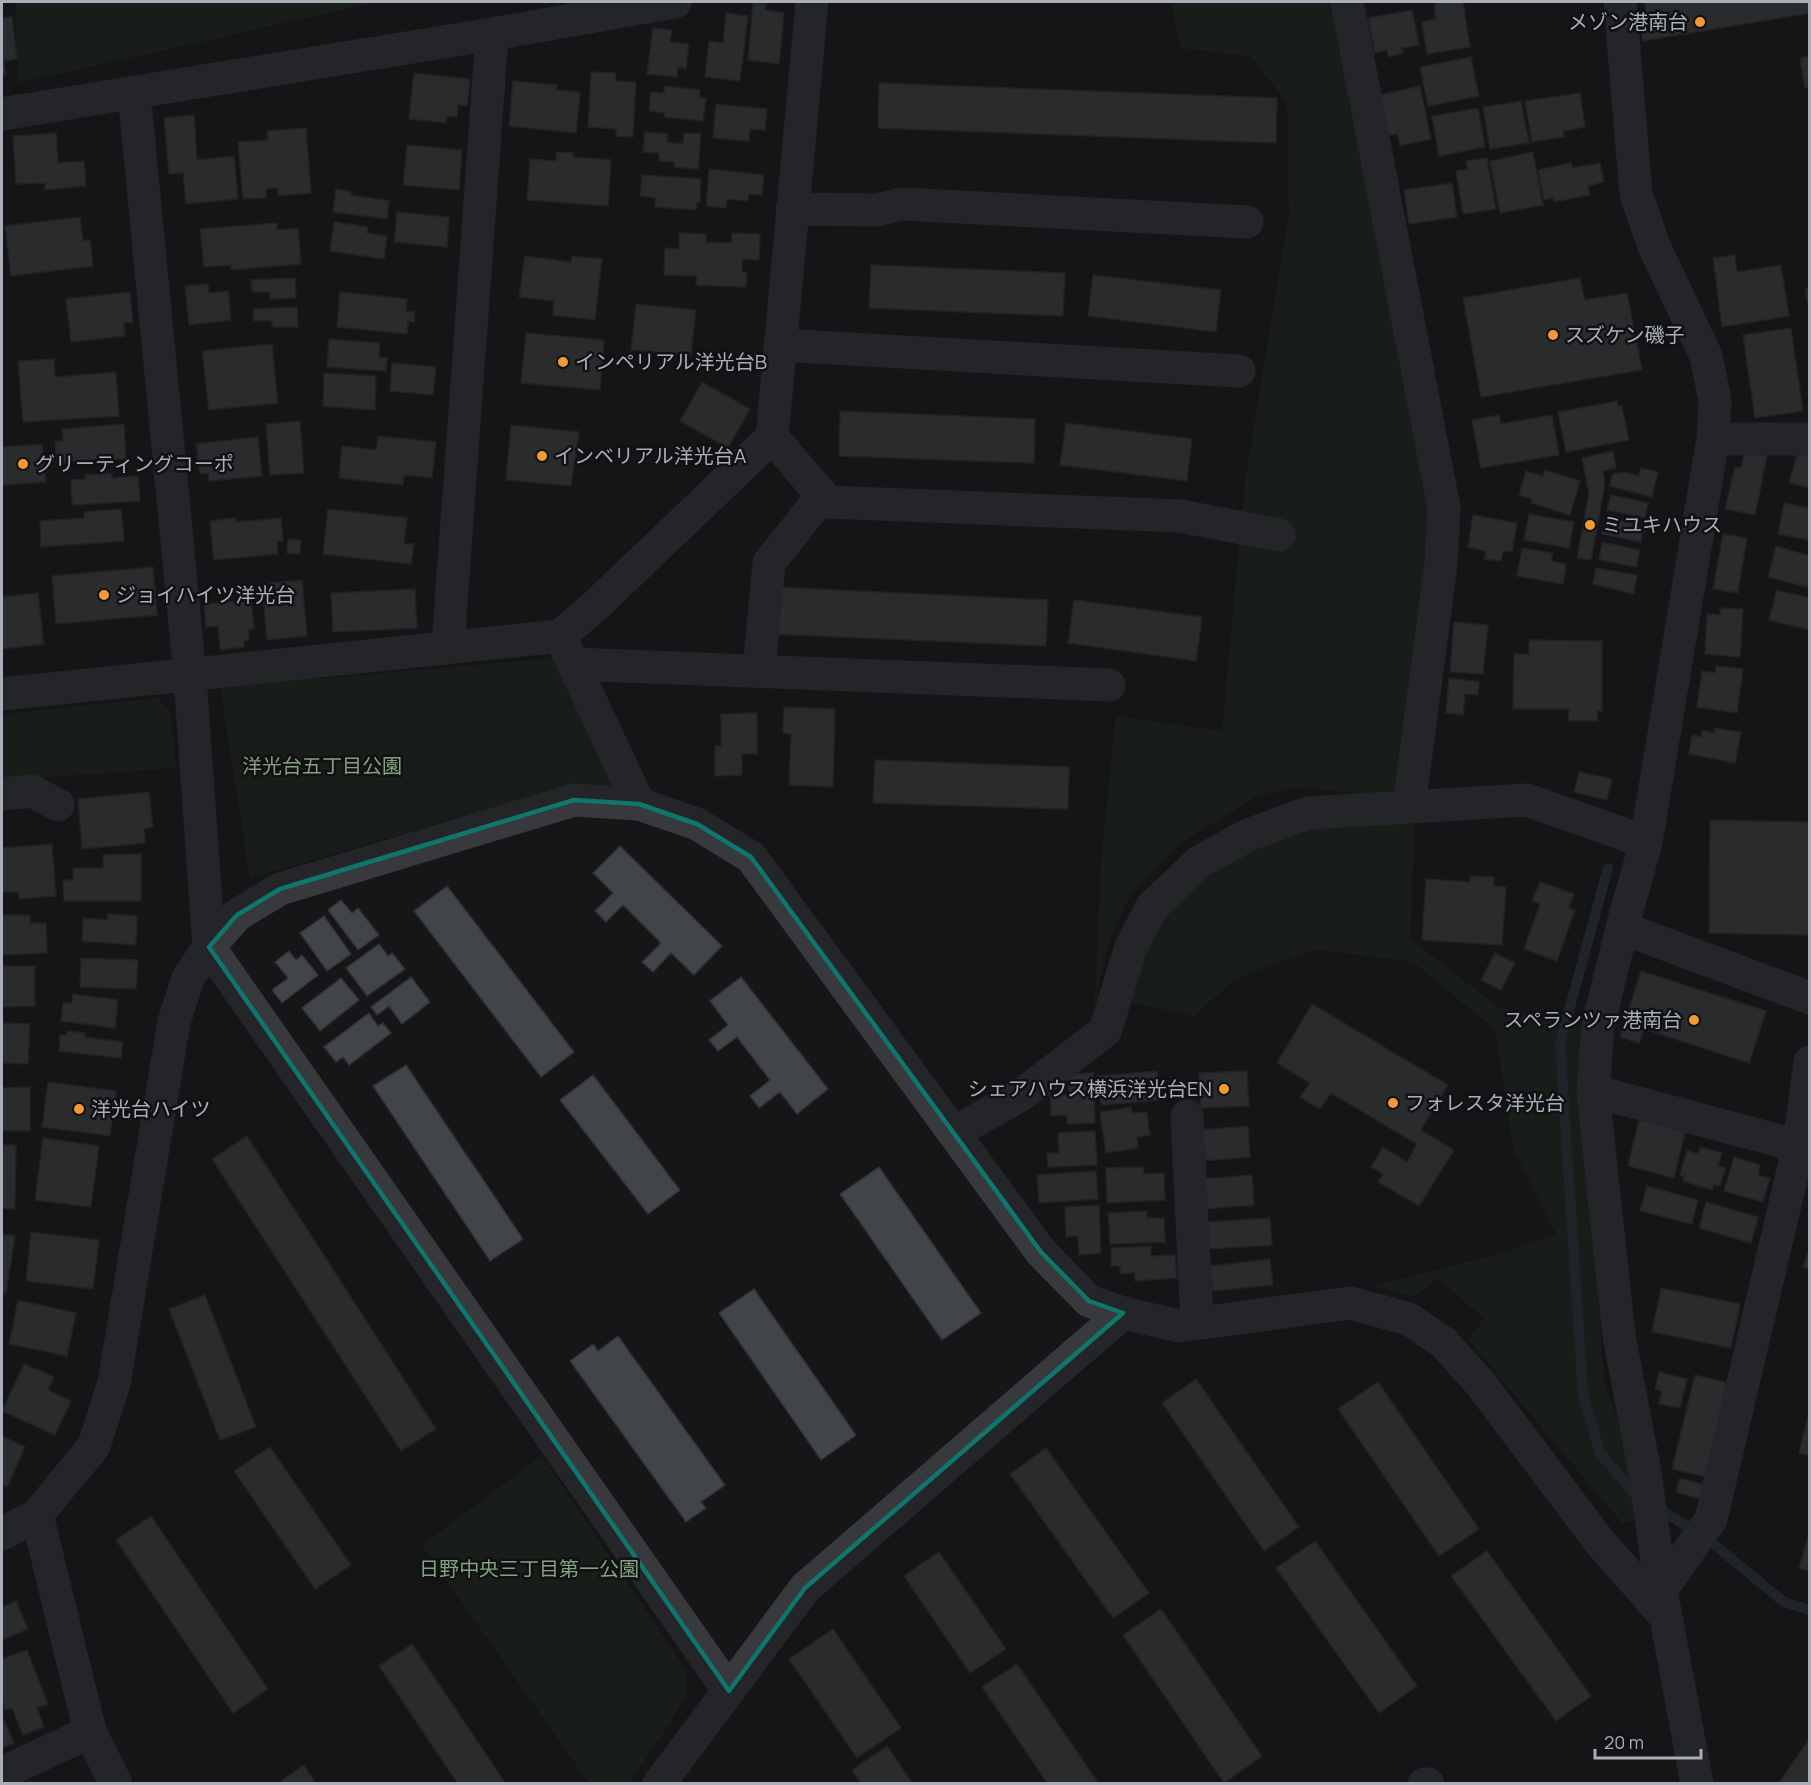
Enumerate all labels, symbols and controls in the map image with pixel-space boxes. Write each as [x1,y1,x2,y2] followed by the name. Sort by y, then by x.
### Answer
[1568,8,1688,35] place label: メゾン港南台
[1693,15,1707,29] marker: メゾン港南台
[1565,321,1684,348] place label: スズケン磯子
[1546,328,1560,342] marker: スズケン磯子
[575,348,767,375] place label: インペリアル洋光台B
[556,355,570,369] marker: インペリアル洋光台B
[554,442,747,469] place label: インベリアル洋光台A
[535,449,549,463] marker: インベリアル洋光台A
[35,450,234,477] place label: グリーティングコーポ
[16,457,30,471] marker: グリーティングコーポ
[1602,511,1722,538] place label: ミユキハウス
[1583,518,1597,532] marker: ミユキハウス
[116,581,295,608] place label: ジョイハイツ洋光台
[97,588,111,602] marker: ジョイハイツ洋光台
[242,752,402,779] park label: 洋光台五丁目公園
[1503,1006,1682,1033] place label: スペランツァ港南台
[1687,1013,1701,1027] marker: スペランツァ港南台
[968,1075,1212,1102] place label: シェアハウス横浜洋光台EN
[1217,1082,1231,1096] marker: シェアハウス横浜洋光台EN
[1405,1089,1565,1116] place label: フォレスタ洋光台
[91,1095,211,1122] place label: 洋光台ハイツ
[1386,1096,1400,1110] marker: フォレスタ洋光台
[72,1102,86,1116] marker: 洋光台ハイツ
[419,1555,639,1582] park label: 日野中央三丁目第一公園
[1595,1722,1702,1760] scale bar
[1604,1730,1644,1754] text: 20 m

